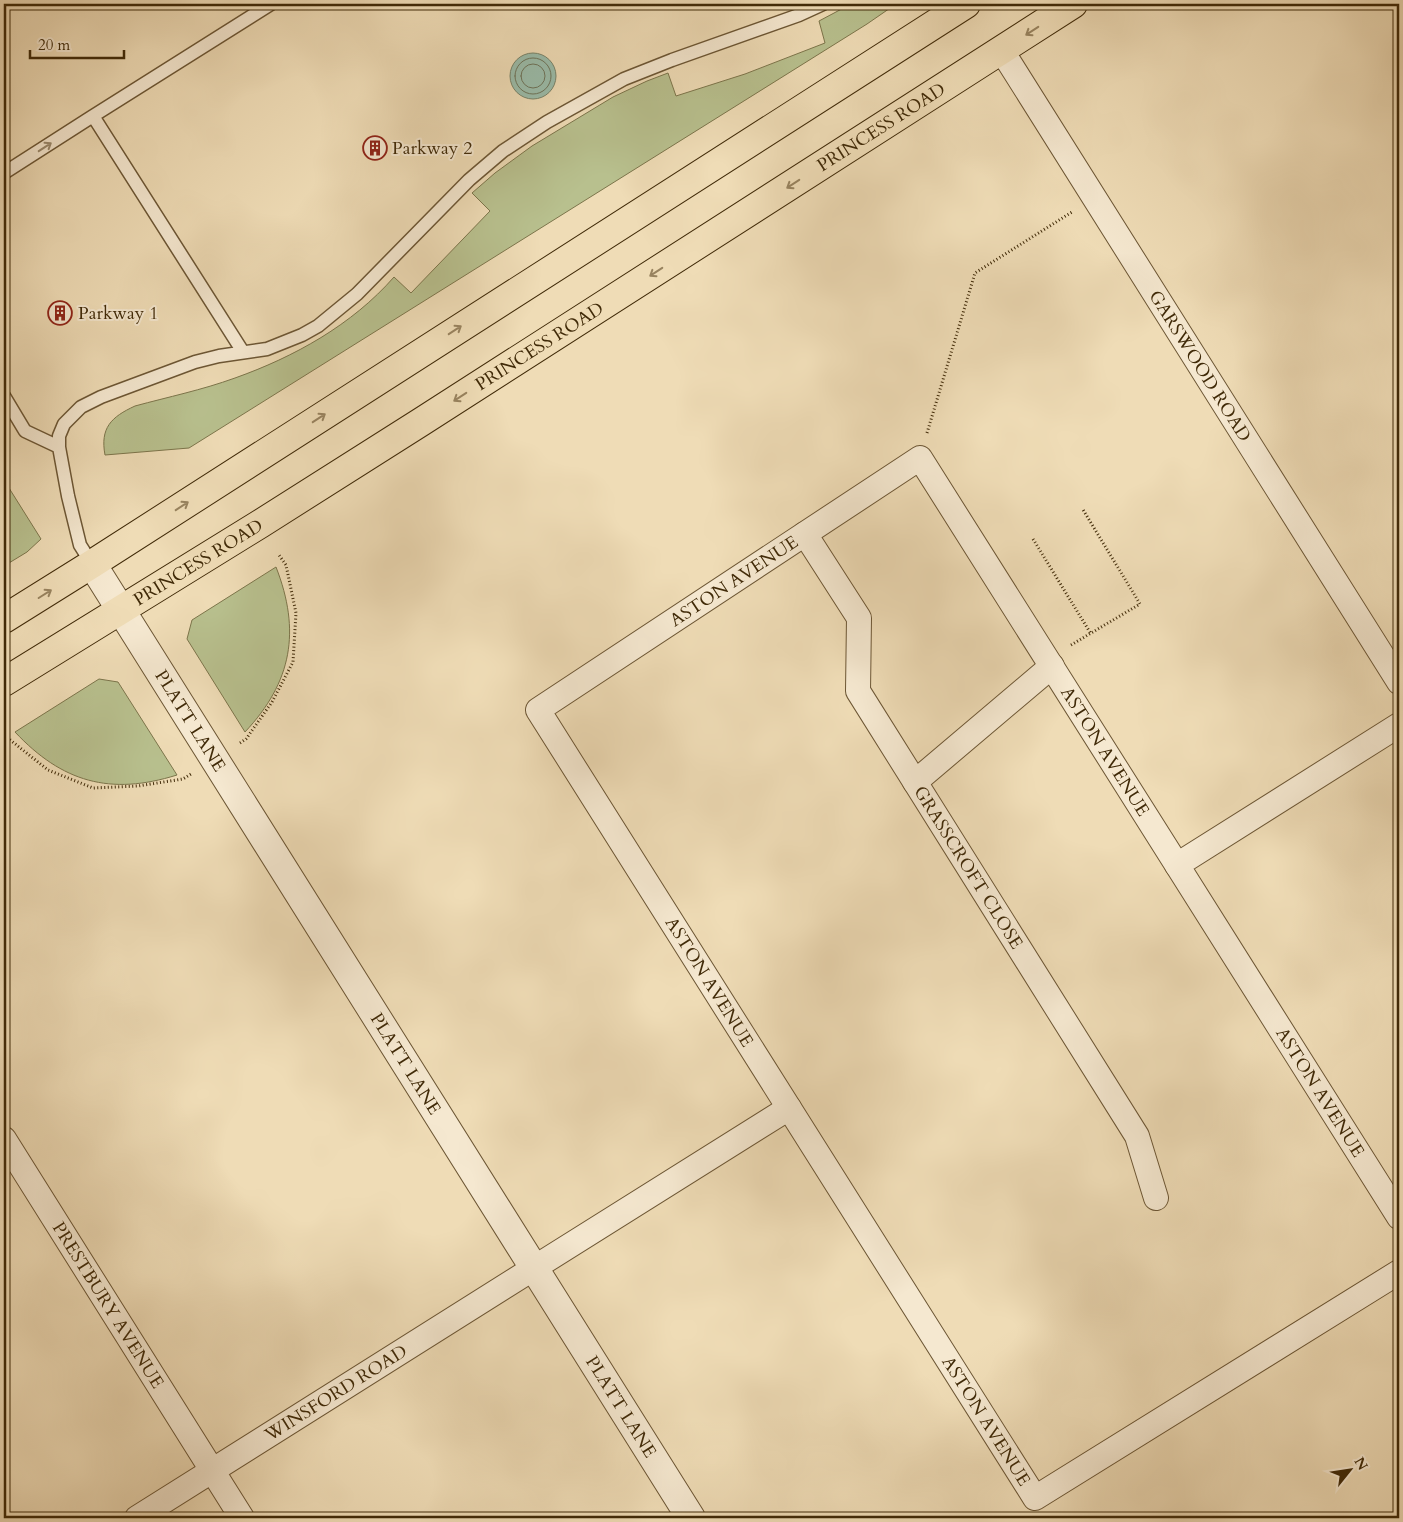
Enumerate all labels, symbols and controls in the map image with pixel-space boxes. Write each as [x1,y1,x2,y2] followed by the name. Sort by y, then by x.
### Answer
[1026,26,1040,36] one-way arrow
[30,28,124,60] scale bar
[38,35,70,55] text: 20 m
[812,77,950,177] street label: PRINCESS ROAD
[362,135,388,161] building icon: Parkway 2
[392,136,472,161] place label: Parkway 2
[38,142,52,153] one-way arrow
[786,180,800,190] one-way arrow
[649,267,663,277] one-way arrow
[1143,285,1257,446] street label: GARSWOOD ROAD
[470,296,608,397] street label: PRINCESS ROAD
[47,300,73,326] building icon: Parkway 1
[78,301,158,326] place label: Parkway 1
[448,325,462,335] one-way arrow
[453,392,467,403] one-way arrow
[311,413,325,423] one-way arrow
[175,501,189,511] one-way arrow
[129,513,268,612] street label: PRINCESS ROAD
[665,529,803,632] street label: ASTON AVENUE
[38,588,52,598] one-way arrow
[149,665,232,776] street label: PLATT LANE
[1055,682,1156,821] street label: ASTON AVENUE
[908,781,1029,954] street label: GRASSCROFT CLOSE
[659,912,759,1052] street label: ASTON AVENUE
[364,1008,447,1119] street label: PLATT LANE
[1270,1022,1371,1162] street label: ASTON AVENUE
[46,1217,170,1393] street label: PRESTBURY AVENUE
[259,1339,412,1448] street label: WINSFORD ROAD
[580,1351,662,1462] street label: PLATT LANE
[936,1351,1037,1491] street label: ASTON AVENUE
[1326,1444,1376,1494] north arrow
[1350,1454,1372,1474] text: N

